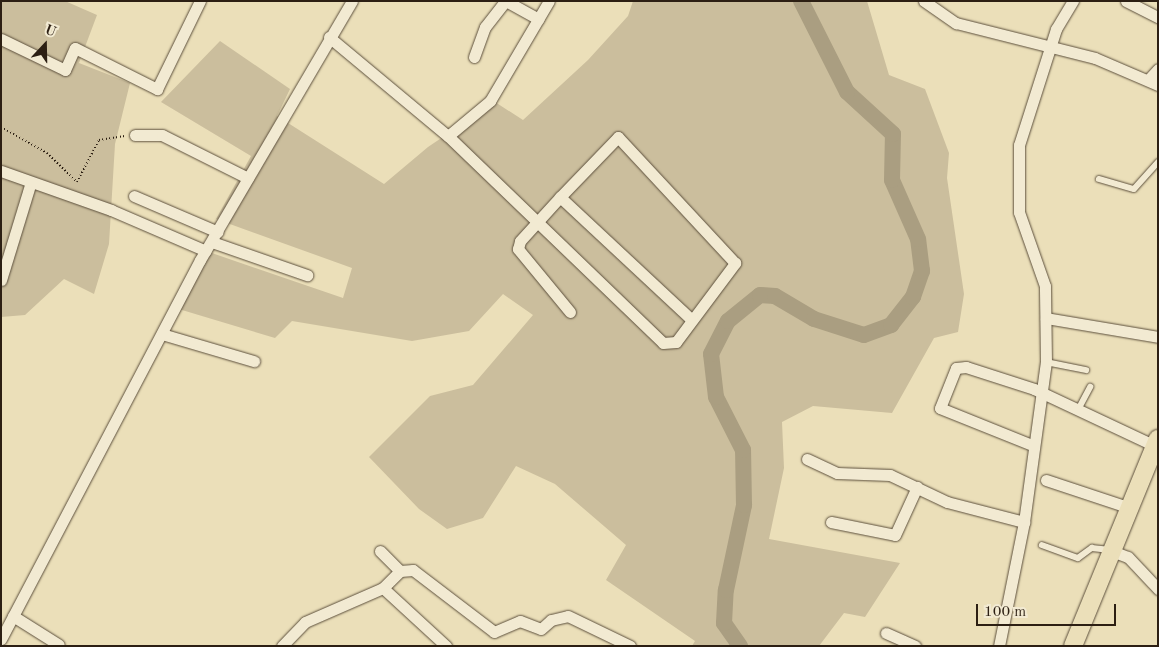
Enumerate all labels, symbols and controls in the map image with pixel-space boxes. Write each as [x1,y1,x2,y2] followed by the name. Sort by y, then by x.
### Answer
[20,20,70,70] north arrow
[43,22,58,40] text: U
[979,594,1119,626] scale bar
[984,605,1026,620] text: 100 m

